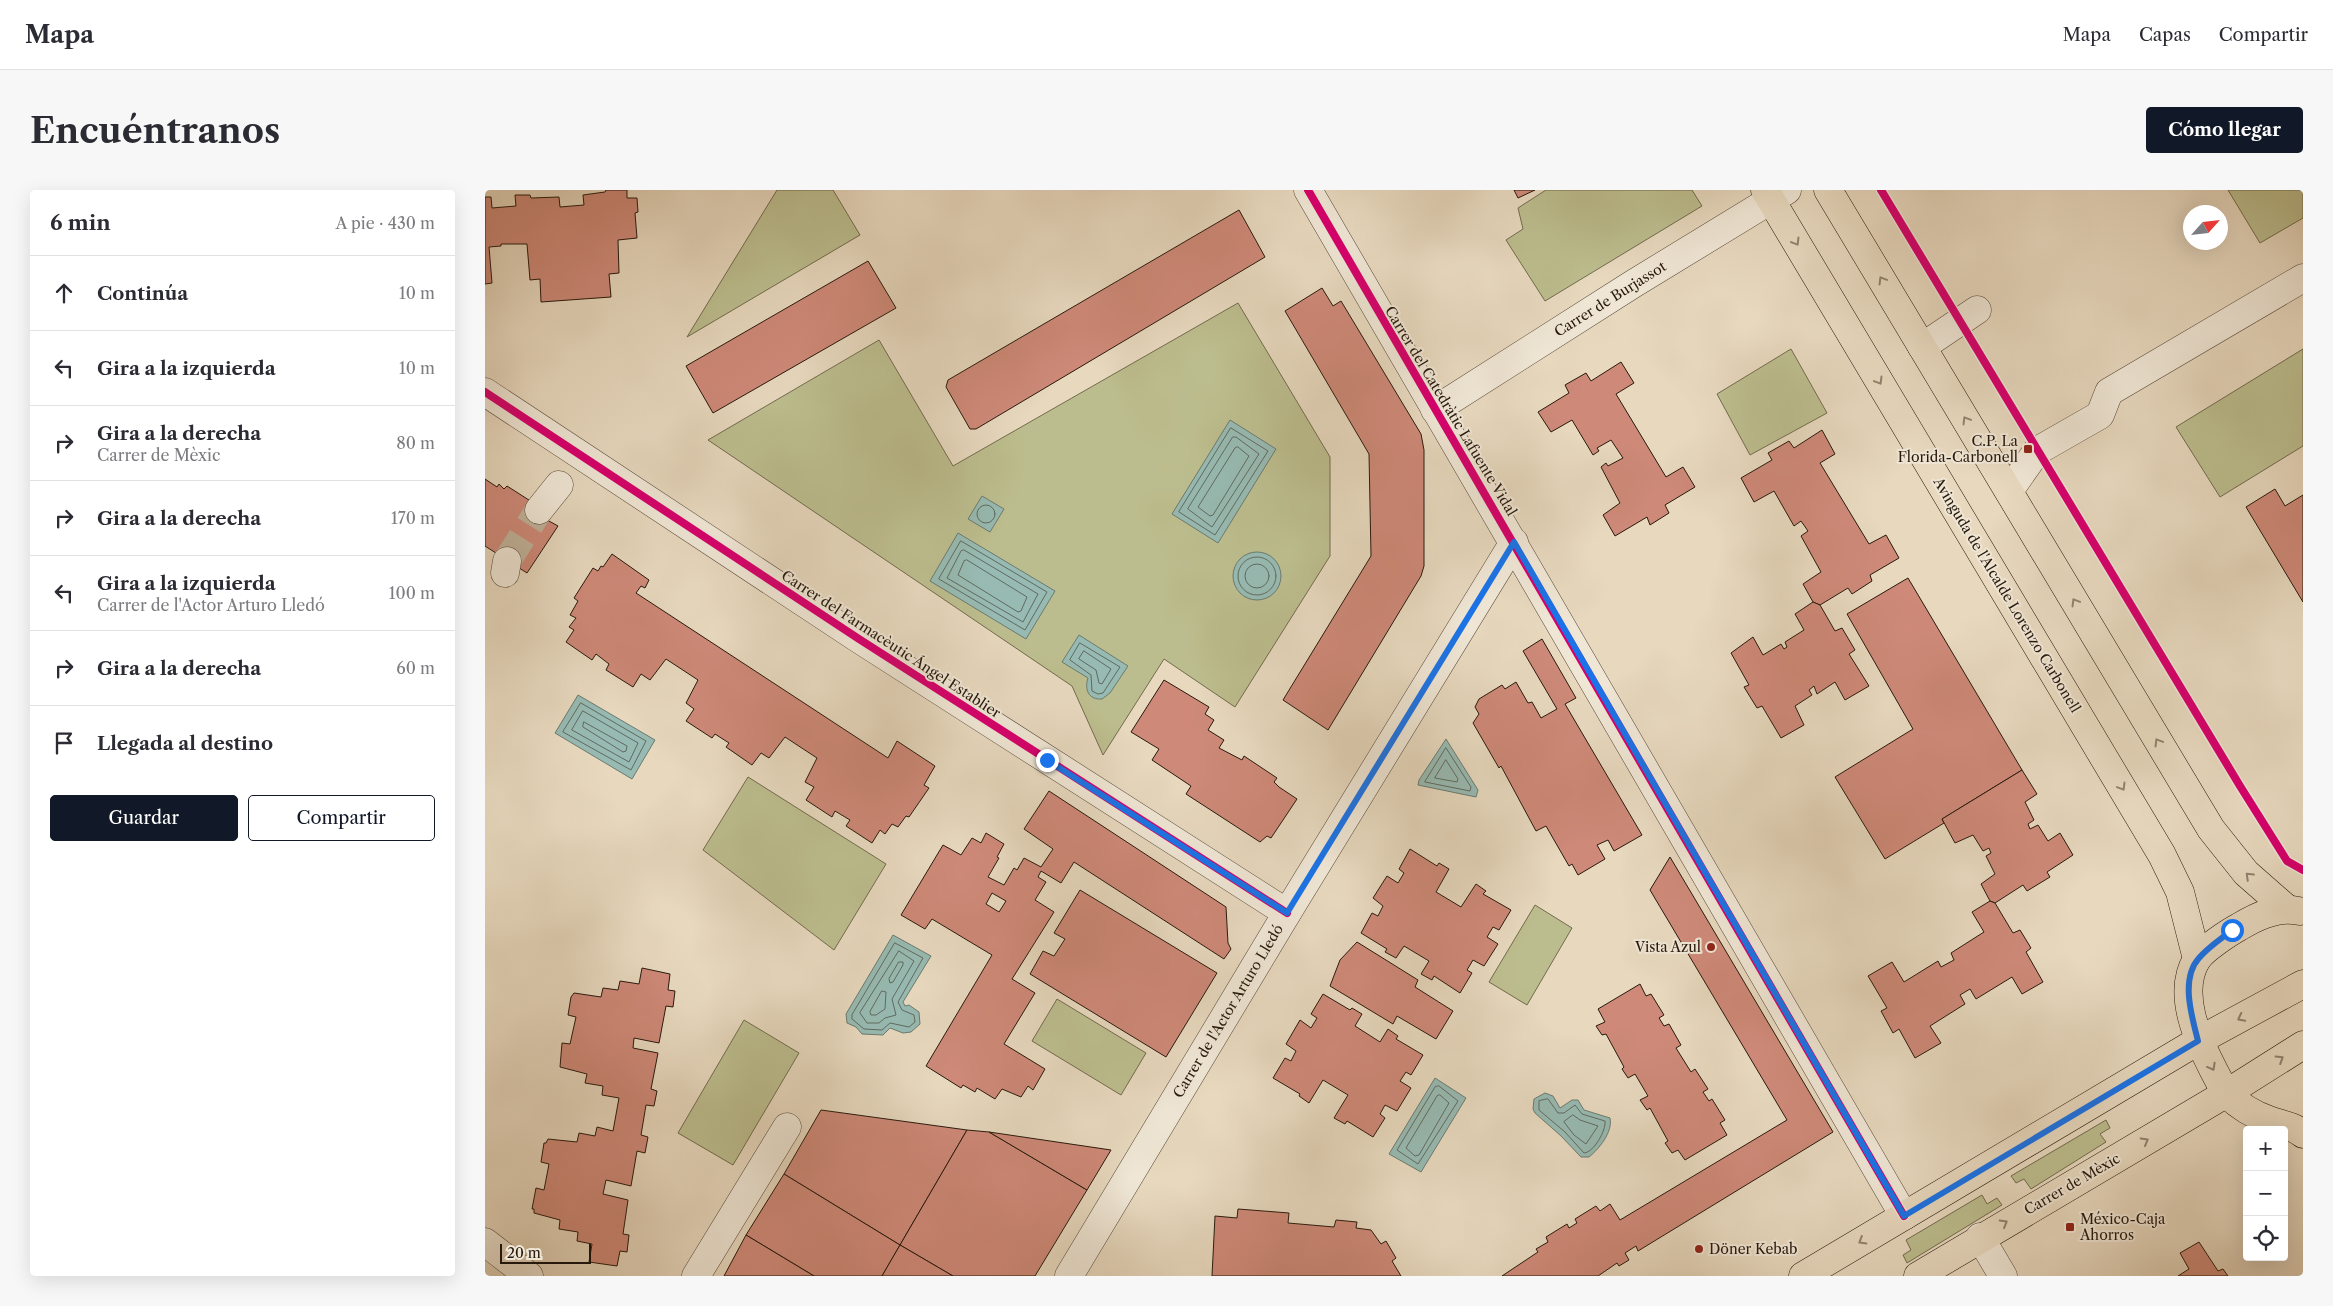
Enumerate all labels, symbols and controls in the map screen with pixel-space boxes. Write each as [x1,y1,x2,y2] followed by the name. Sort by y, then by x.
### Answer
[25,20,94,49] text: Mapa
[2063,24,2111,46] text: Mapa
[2139,24,2191,46] text: Capas
[2219,24,2308,46] text: Compartir
[2146,107,2303,153] button: Cómo llegar
[30,109,280,152] text: Encuéntranos
[2183,205,2228,250] north arrow
[50,210,111,235] text: 6 min
[335,213,435,233] text: A pie · 430 m
[1789,236,1799,245] one-way arrow
[1551,257,1669,341] street label: Carrer de Burjassot
[1878,277,1888,286] one-way arrow
[50,279,78,307] icon: ahead
[97,282,188,305] text: Continúa
[399,283,435,303] text: 10 m
[1381,303,1521,519] street label: Carrer del Catedràtic Lafuente Vidal
[50,354,78,382] icon: left
[97,357,276,380] text: Gira a la izquierda
[399,358,435,378] text: 10 m
[1873,375,1883,384] one-way arrow
[1962,416,1972,425] one-way arrow
[97,422,261,445] text: Gira a la derecha
[50,429,78,457] icon: right
[1898,432,2019,466] place label: C.P. La Florida-Carbonell
[396,433,435,453] text: 80 m
[2022,443,2034,455] marker: C.P. La Florida-Carbonell
[97,445,220,465] text: Carrer de Mèxic
[1929,473,2085,716] street label: Avinguda de l'Alcalde Lorenzo Carbonell
[50,504,78,532] icon: right
[97,507,261,530] text: Gira a la derecha
[391,508,435,528] text: 170 m
[778,566,1004,722] street label: Carrer del Farmacèutic Ángel Establier
[97,572,276,595] text: Gira a la izquierda
[50,579,78,607] icon: left
[389,583,435,603] text: 100 m
[97,595,325,615] text: Carrer de l'Actor Arturo Lledó
[2072,598,2082,607] one-way arrow
[50,654,78,682] icon: right
[97,657,261,680] text: Gira a la derecha
[396,658,435,678] text: 60 m
[50,729,78,757] icon: arrive
[97,732,273,755] text: Llegada al destino
[2155,738,2165,747] one-way arrow
[1036,749,1059,772] route end
[2116,782,2126,791] one-way arrow
[50,795,238,841] button: Guardar
[248,795,435,841] button: Compartir
[2246,873,2255,882] one-way arrow
[2221,919,2244,942] route start
[1169,921,1287,1101] street label: Carrer de l'Actor Arturo Lledó
[1634,938,1701,956] place label: Vista Azul
[1705,941,1717,953] marker: Vista Azul
[2237,1012,2246,1022] one-way arrow
[2274,1056,2283,1066] one-way arrow
[2206,1062,2216,1071] one-way arrow
[2243,1126,2288,1261] map controls
[2243,1126,2288,1171] button: +
[2139,1138,2148,1148] one-way arrow
[2021,1149,2123,1219] street label: Carrer de Mèxic
[2243,1171,2288,1216] button: −
[2079,1210,2166,1244] place label: México-Caja Ahorros
[2243,1216,2288,1261] button: locate
[1999,1220,2008,1230] one-way arrow
[2064,1221,2076,1233] marker: México-Caja Ahorros
[1858,1234,1867,1244] one-way arrow
[1709,1240,1798,1258] place label: Döner Kebab
[500,1241,591,1264] scale bar
[1693,1243,1705,1255] marker: Döner Kebab
[507,1244,541,1262] text: 20 m

